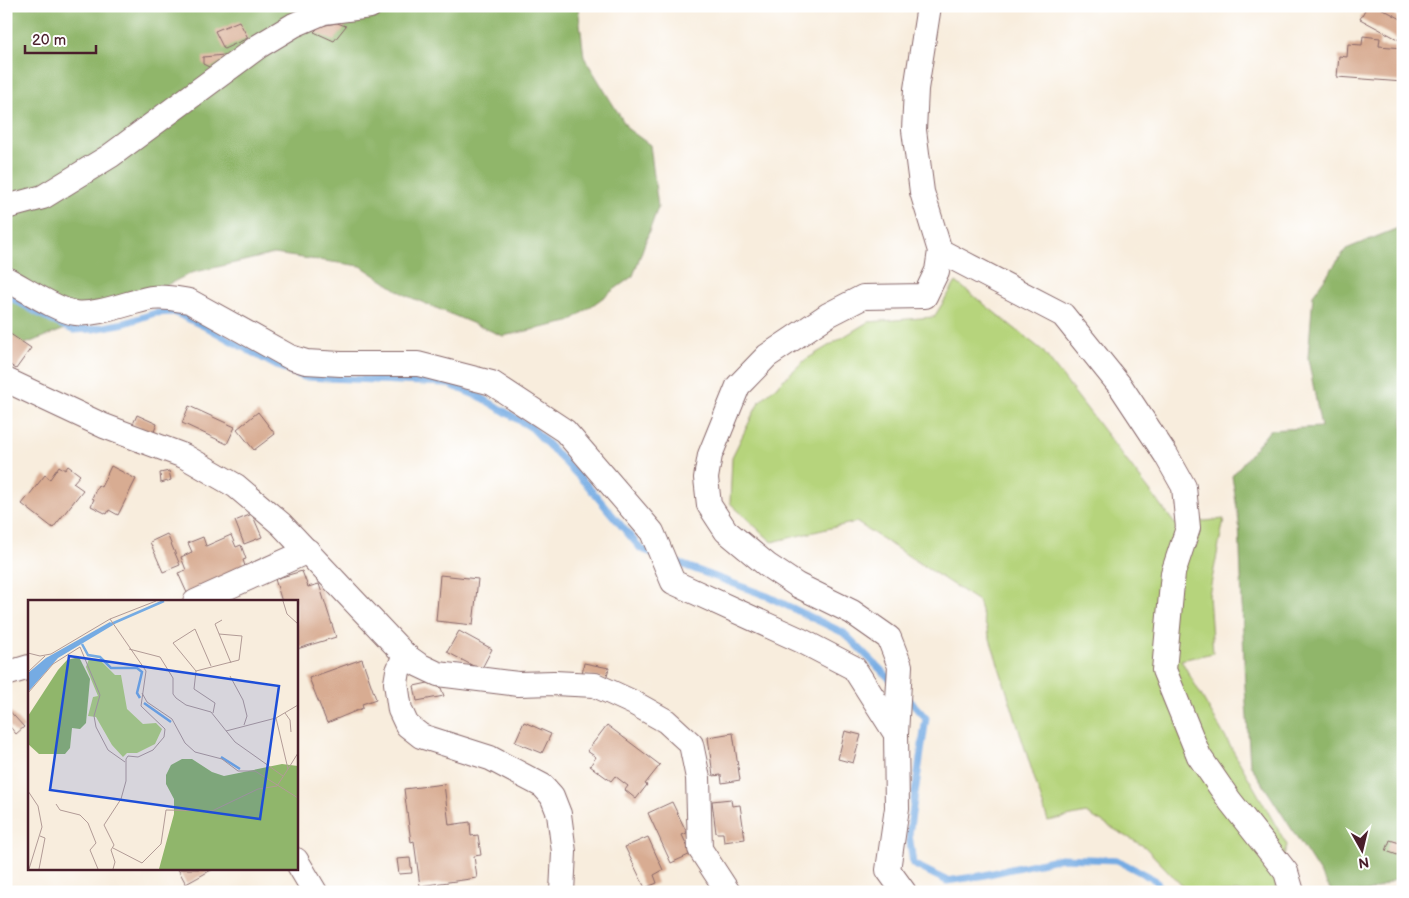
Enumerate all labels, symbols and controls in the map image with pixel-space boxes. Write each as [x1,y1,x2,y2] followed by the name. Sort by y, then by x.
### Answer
[25,22,96,54] scale bar
[32,31,66,50] text: 20 m
[28,600,298,870] inset map
[1336,826,1386,876] north arrow
[1357,853,1370,872] text: N

